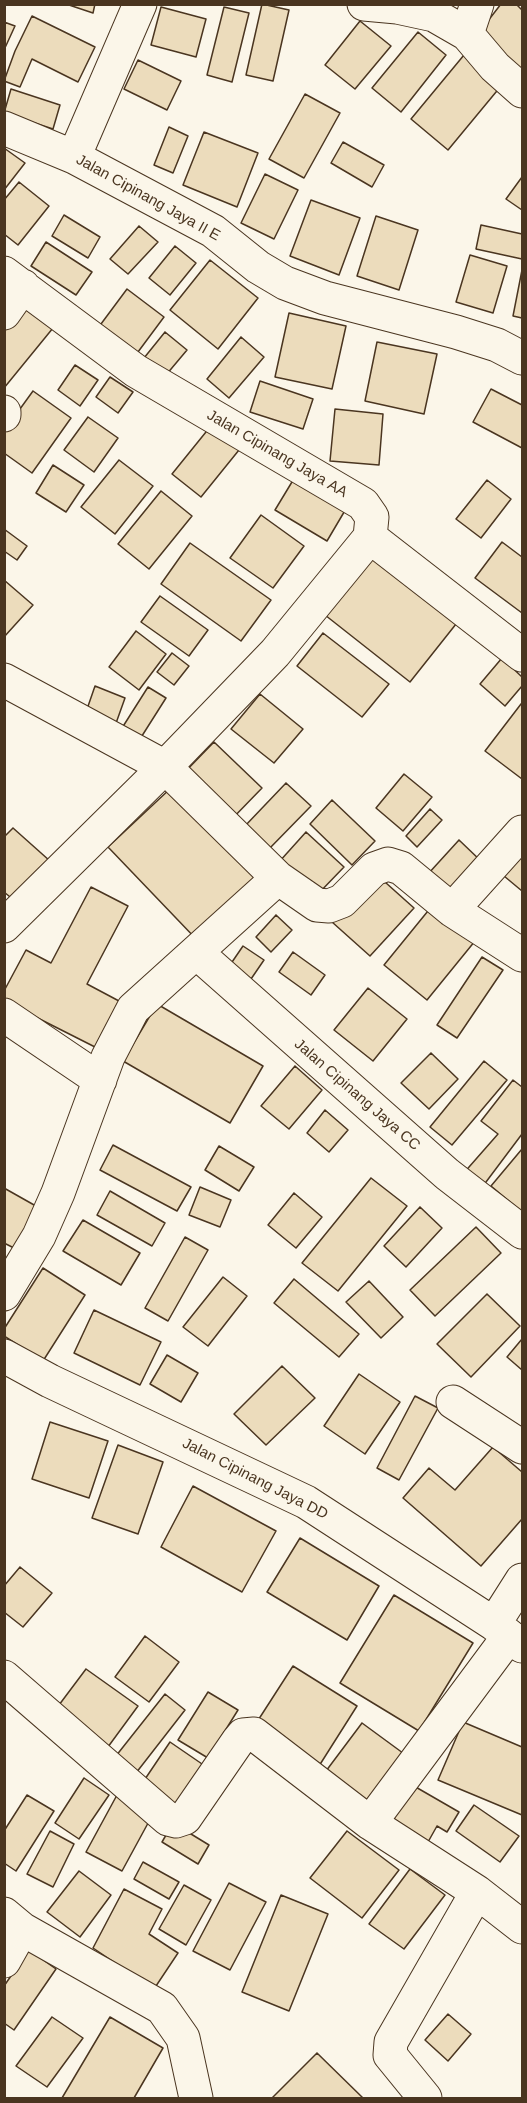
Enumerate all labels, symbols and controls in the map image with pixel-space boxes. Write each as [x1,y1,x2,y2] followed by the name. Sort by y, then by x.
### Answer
[73,151,223,245] street label: Jalan Cipinang Jaya II E
[204,406,350,502] street label: Jalan Cipinang Jaya AA
[290,1035,424,1155] street label: Jalan Cipinang Jaya CC
[179,1434,331,1524] street label: Jalan Cipinang Jaya DD

